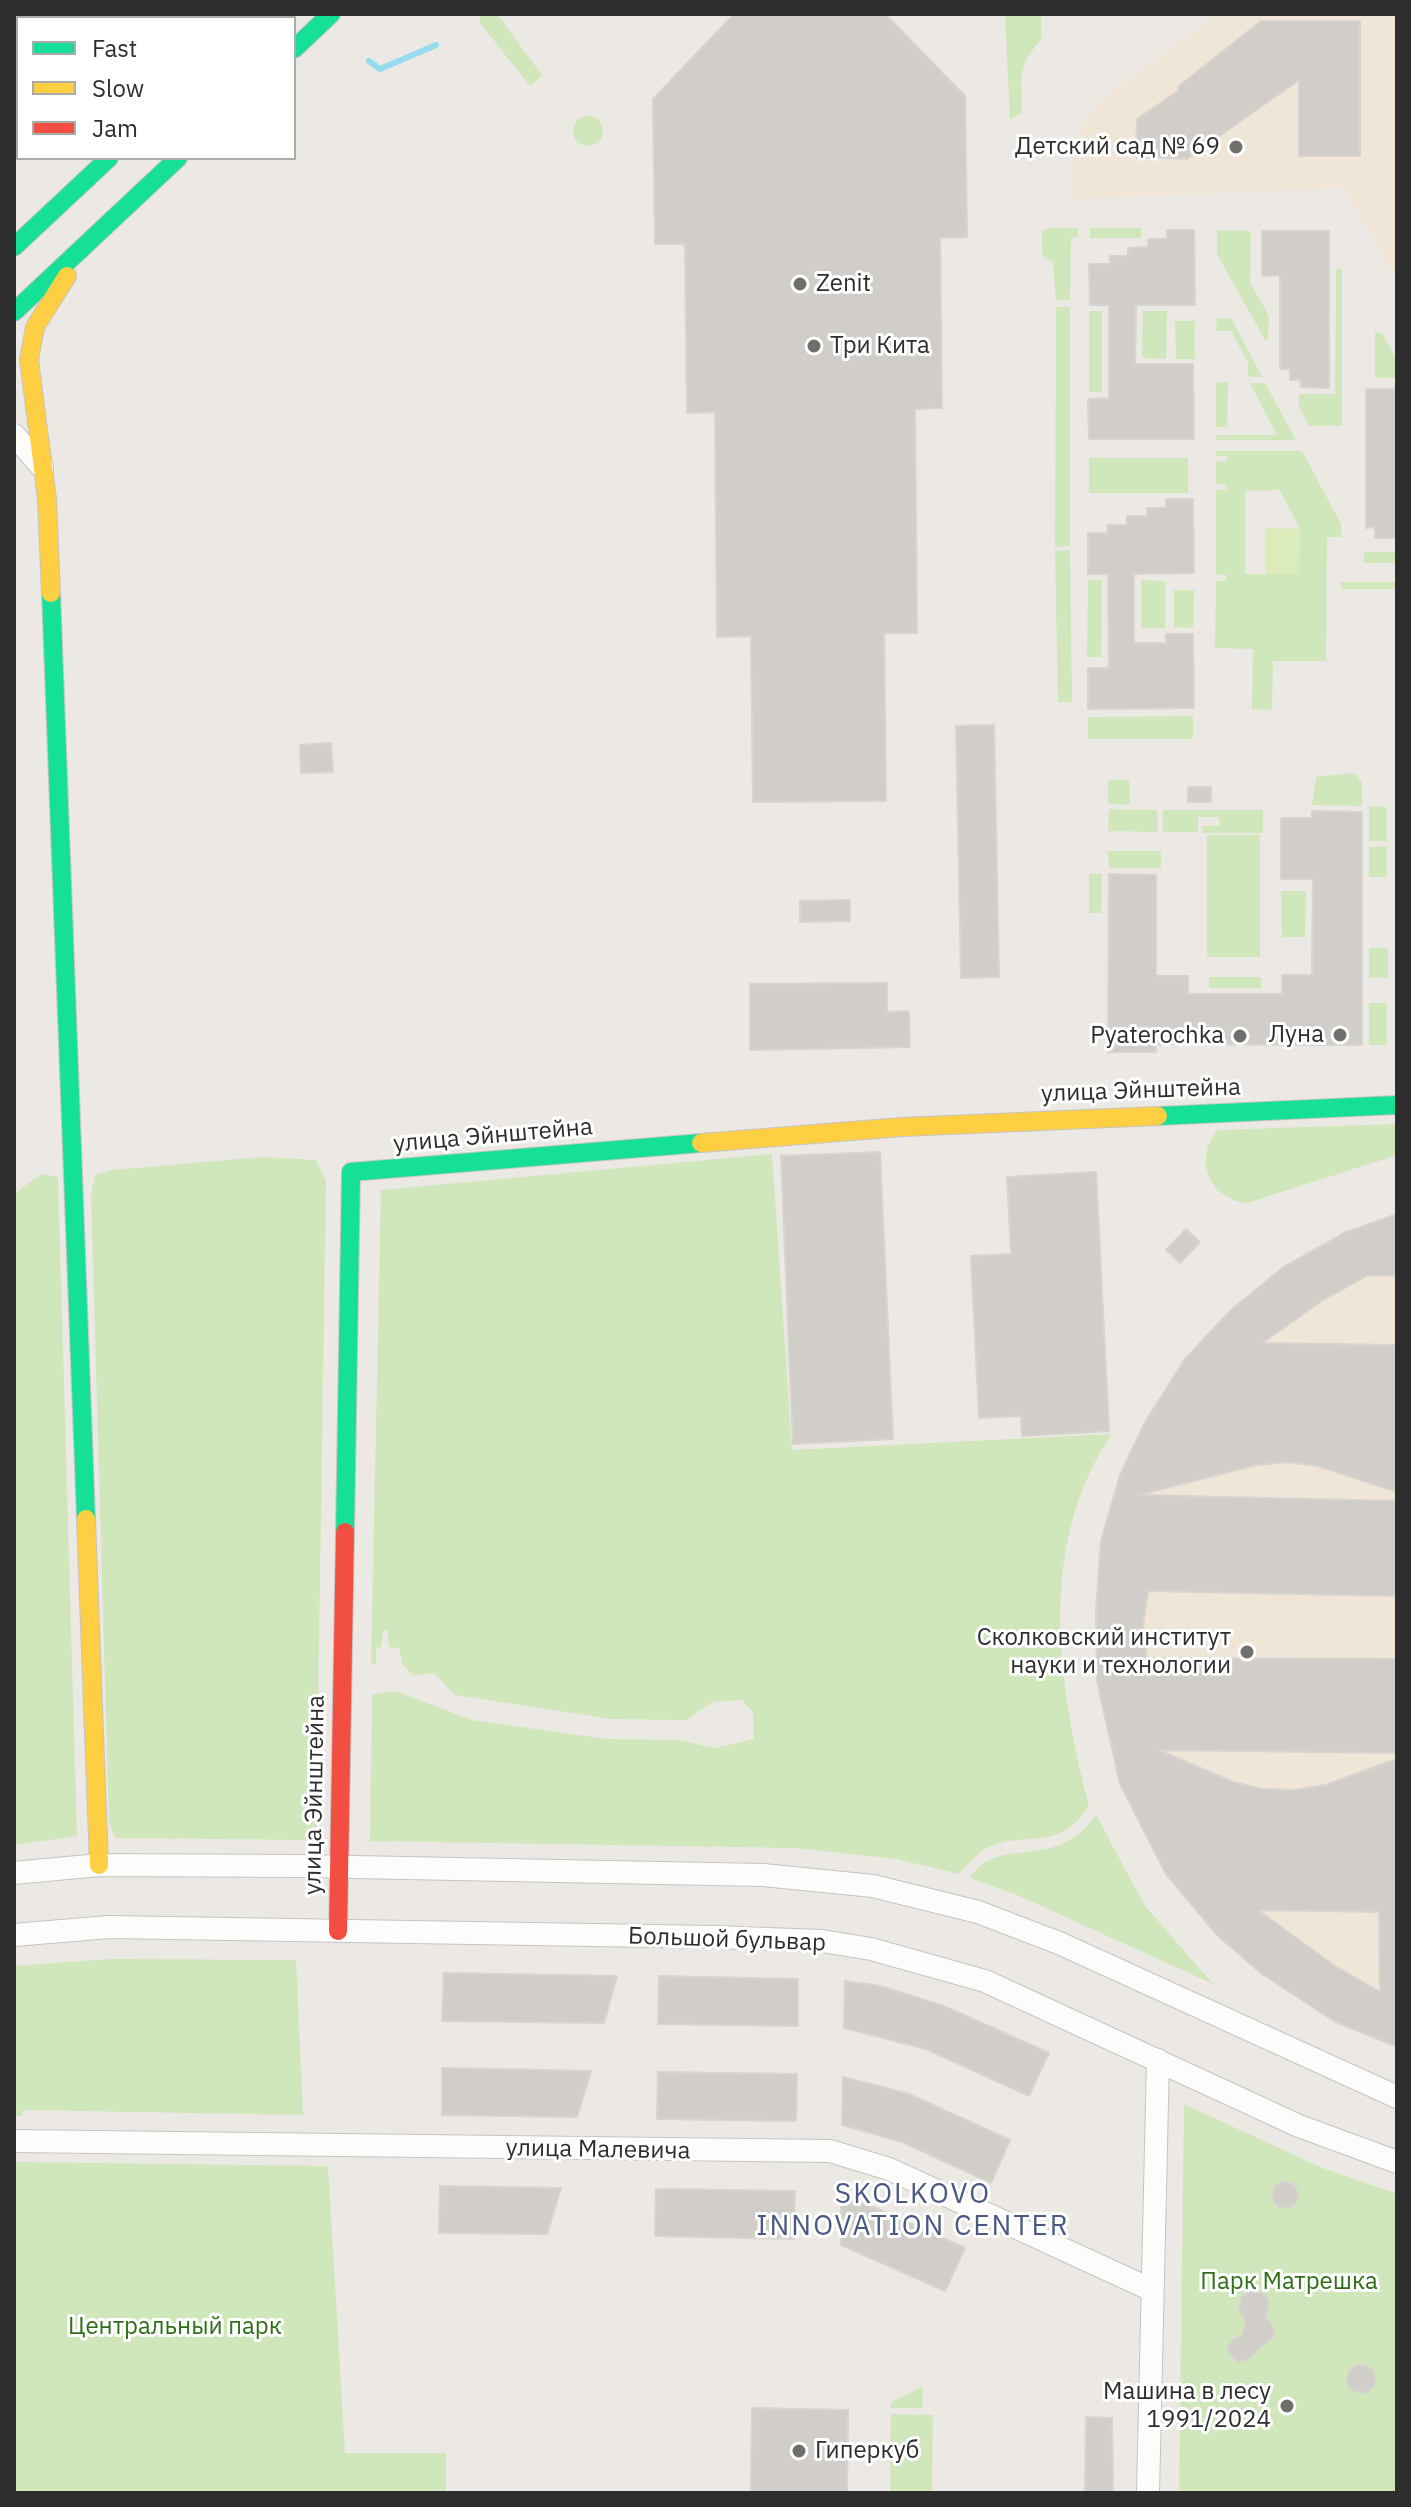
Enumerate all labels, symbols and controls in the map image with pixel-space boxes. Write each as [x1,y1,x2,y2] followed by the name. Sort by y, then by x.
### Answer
[16,16,296,160] legend
[92,32,137,64] text: Fast
[92,72,144,104] text: Slow
[92,112,138,144] text: Jam
[1015,133,1220,161] place label: Детский сад № 69
[1227,138,1245,156] marker: Детский сад № 69
[816,270,871,298] place label: Zenit
[791,275,809,293] marker: Zenit
[830,332,930,360] place label: Три Кита
[805,337,823,355] marker: Три Кита
[1269,1021,1324,1049] place label: Луна
[1090,1022,1224,1050] place label: Pyaterochka
[1331,1026,1349,1044] marker: Луна
[1231,1027,1249,1045] marker: Pyaterochka
[1041,1073,1241,1109] street label: улица Эйнштейна
[392,1113,594,1159] street label: улица Эйнштейна
[977,1624,1231,1680] place label: Сколковский институт науки и технологии
[1238,1643,1256,1661] marker: Сколковский институт науки и технологии
[299,1695,331,1895] street label: улица Эйнштейна
[628,1922,826,1958] street label: Большой бульвар
[505,2134,691,2166] street label: улица Малевича
[756,2178,1070,2244] district label: SKOLKOVO INNOVATION CENTER
[1200,2268,1378,2296] park label: Парк Матрешка
[68,2313,282,2341] park label: Центральный парк
[1103,2378,1271,2434] place label: Машина в лесу 1991/2024
[1278,2397,1296,2415] marker: Машина в лесу 1991/2024
[815,2437,919,2465] place label: Гиперкуб
[790,2442,808,2460] marker: Гиперкуб

